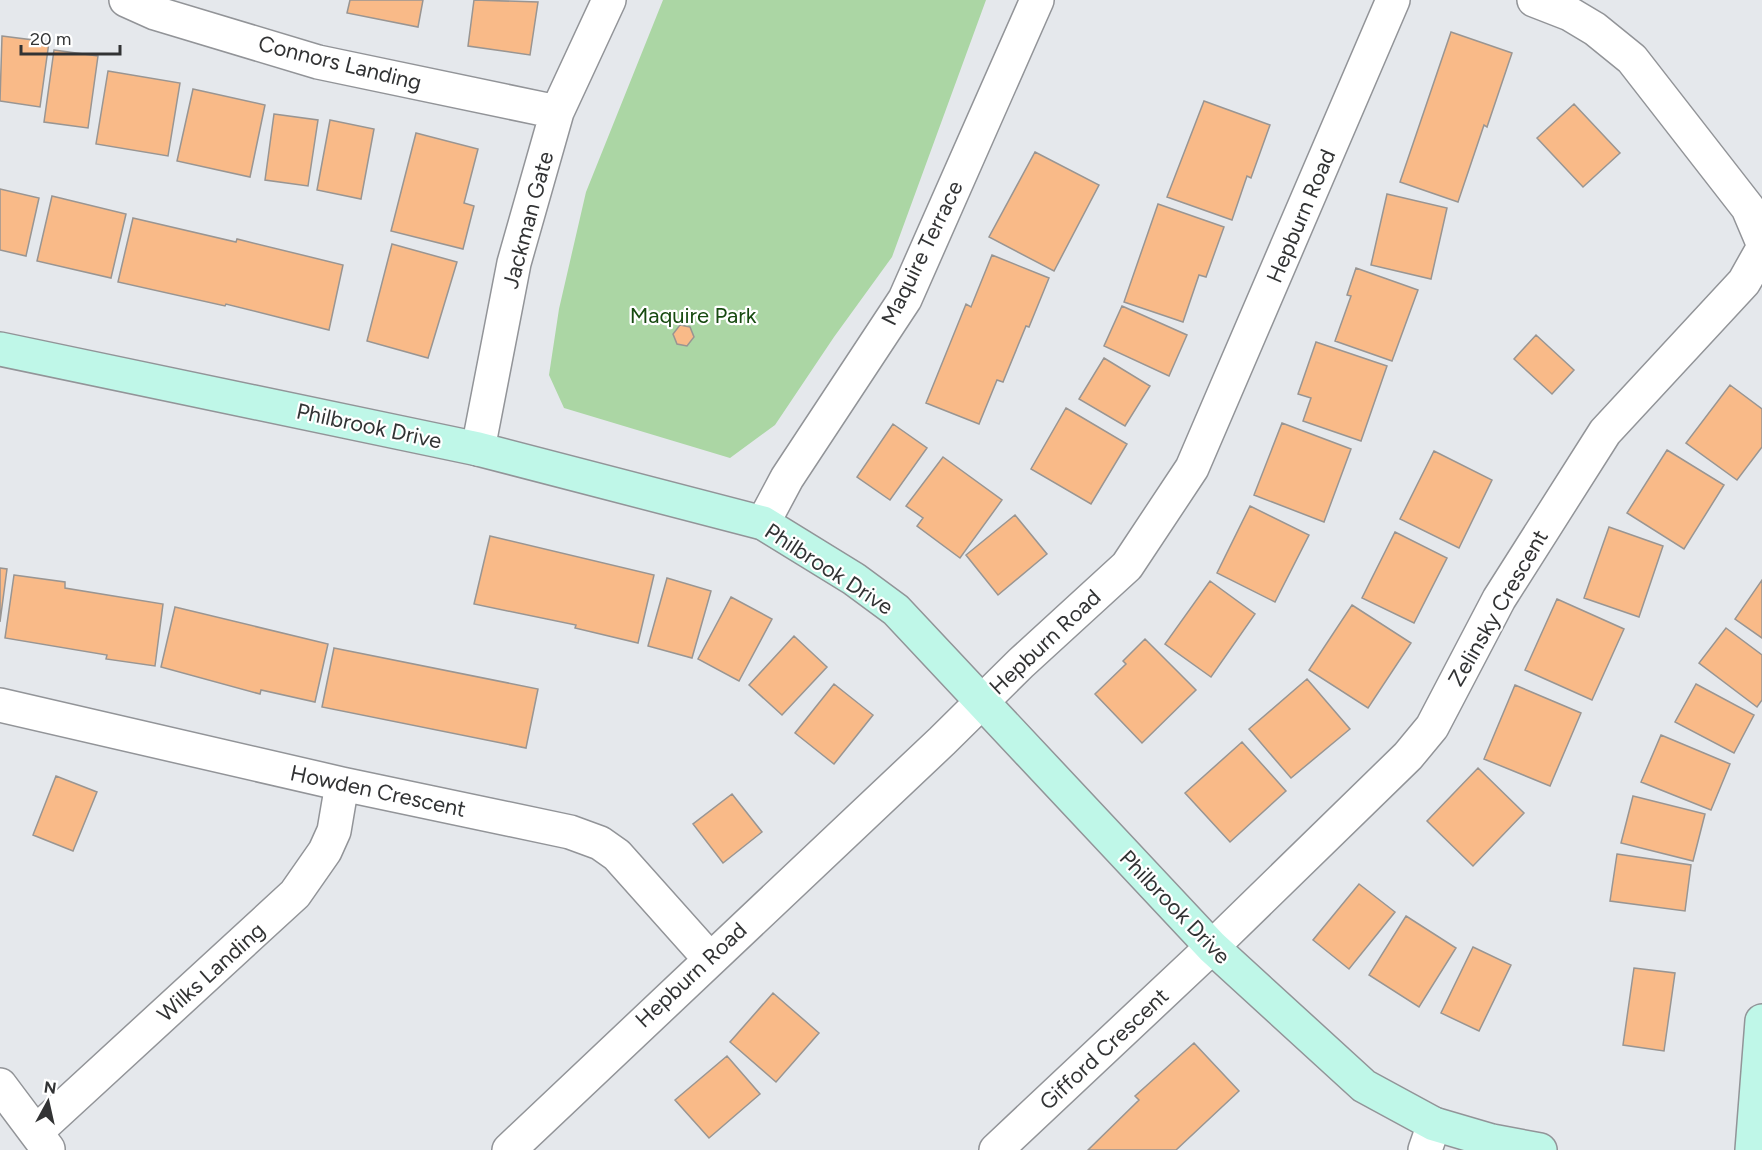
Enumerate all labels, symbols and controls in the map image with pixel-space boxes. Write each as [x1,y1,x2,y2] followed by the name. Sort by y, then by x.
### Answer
[21,18,120,56] scale bar
[30,28,71,50] text: 20 m
[256,30,424,96] street label: Connors Landing
[1261,145,1341,287] street label: Hepburn Road
[497,148,559,292] street label: Jackman Gate
[875,176,969,330] street label: Maquire Terrace
[630,302,757,329] park label: Maquire Park
[294,397,444,455] street label: Philbrook Drive
[760,517,898,621] street label: Philbrook Drive
[1442,525,1554,691] street label: Zelinsky Crescent
[984,584,1106,700] street label: Hepburn Road
[288,759,468,823] street label: Howden Crescent
[1114,844,1236,970] street label: Philbrook Drive
[152,917,270,1027] street label: Wilks Landing
[630,917,752,1033] street label: Hepburn Road
[1034,982,1174,1116] street label: Gifford Crescent
[18,1072,78,1132] north arrow
[43,1077,57,1098] text: N

